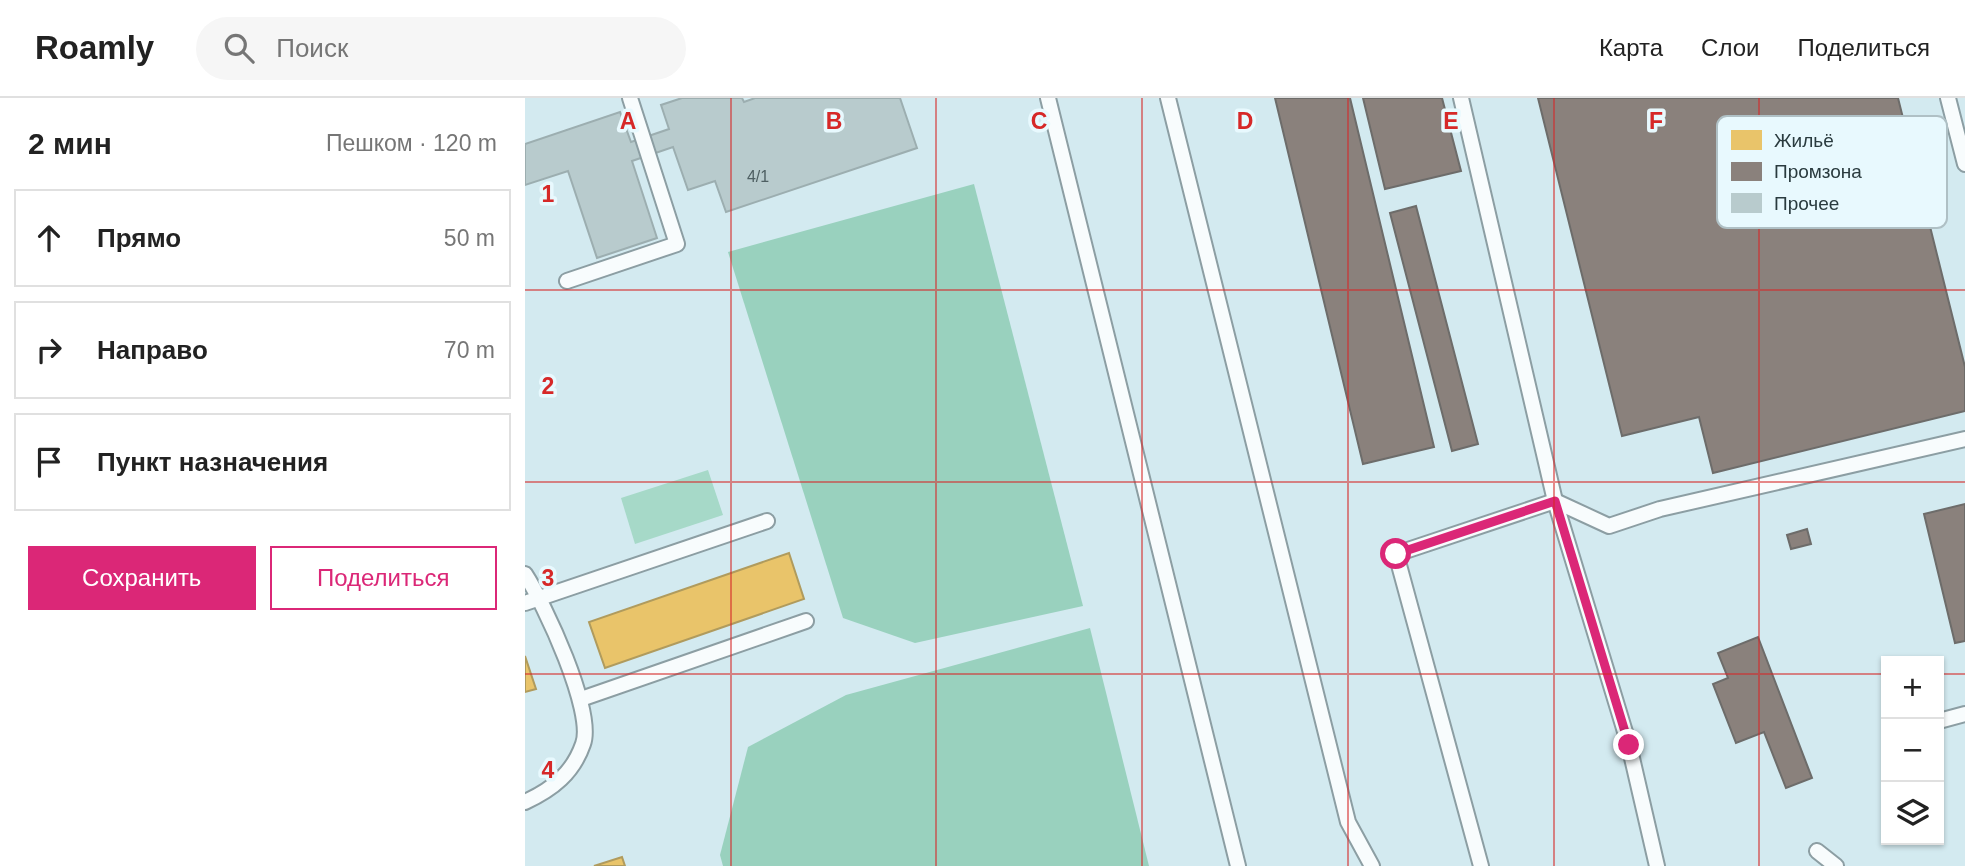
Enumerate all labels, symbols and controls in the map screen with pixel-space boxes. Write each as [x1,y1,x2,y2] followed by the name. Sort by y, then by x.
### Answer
[196,17,686,80] search box
[35,29,154,66] text: Roamly
[220,29,258,67] icon: search
[276,33,348,63] text: Поиск
[1599,34,1663,61] text: Карта
[1701,34,1759,61] text: Слои
[1797,34,1930,61] text: Поделиться
[620,108,636,134] text: A
[826,108,842,134] text: B
[1031,108,1047,134] text: C
[1237,108,1253,134] text: D
[1443,108,1459,134] text: E
[1649,108,1663,134] text: F
[1717,116,1947,228] legend
[28,127,112,160] text: 2 мин
[326,130,497,156] text: Пешком · 120 m
[1774,130,1834,151] text: Жильё
[1774,161,1862,182] text: Промзона
[747,168,769,185] house number: 4/1
[542,181,555,207] text: 1
[1774,193,1839,214] text: Прочее
[30,219,68,257] icon: ahead
[97,223,181,253] text: Прямо
[444,225,495,251] text: 50 m
[30,331,68,369] icon: right
[97,335,208,365] text: Направо
[444,337,495,363] text: 70 m
[542,373,554,399] text: 2
[30,443,68,481] icon: arrive
[97,447,328,477] text: Пункт назначения
[1380,538,1411,569] route start
[28,546,256,610] button: Сохранить
[270,546,497,610] button: Поделиться
[542,565,554,591] text: 3
[1881,656,1944,845] map controls
[1881,656,1944,719] button: +
[1881,719,1944,782] button: −
[1613,729,1644,760] route end
[542,757,555,783] text: 4
[1881,782,1944,845] button: layers

